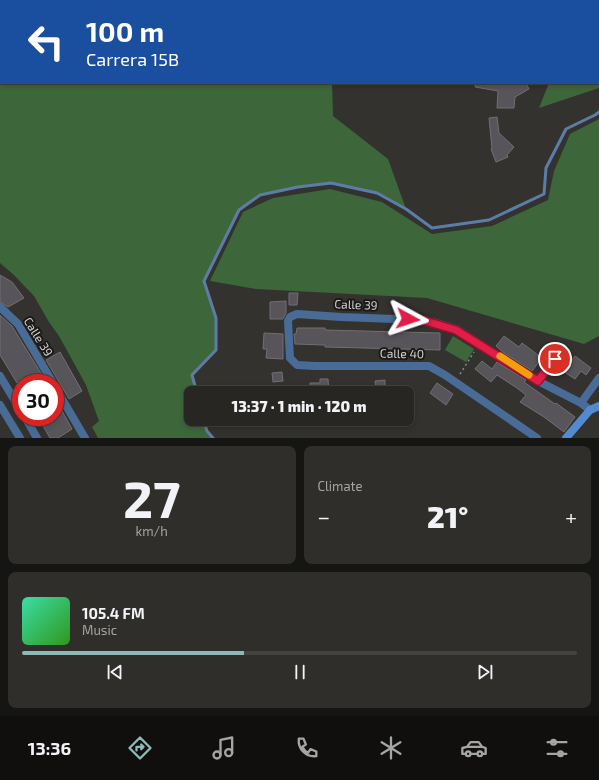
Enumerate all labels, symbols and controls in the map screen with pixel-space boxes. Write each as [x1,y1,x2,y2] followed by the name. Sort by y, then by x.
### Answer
[86,14,164,48] text: 100 m
[20,16,72,68] icon: left
[86,48,179,70] text: Carrera 15B
[334,296,378,312] street label: Calle 39
[387,298,429,340] position arrow
[21,314,56,359] street label: Calle 39
[538,342,572,376] pin
[380,346,424,360] street label: Calle 40
[544,348,566,370] icon: arrive
[12,374,64,426] speed limit sign: 30
[231,397,367,415] text: 13:37 · 1 min · 120 m
[123,466,181,528] text: 27
[318,478,362,494] text: Climate
[427,498,468,534] text: 21°
[318,503,330,529] text: −
[565,503,577,529] text: +
[136,523,168,539] text: km/h
[82,604,145,622] text: 105.4 FM
[82,622,117,638] text: Music
[104,661,126,683] icon: previous
[289,661,311,683] icon: pause
[474,661,496,683] icon: next
[126,734,154,762] icon: directions
[210,734,238,762] icon: music
[293,734,321,762] icon: phone
[377,734,405,762] icon: climate
[460,734,488,762] icon: car
[543,734,571,762] icon: filters
[28,737,71,759] text: 13:36

